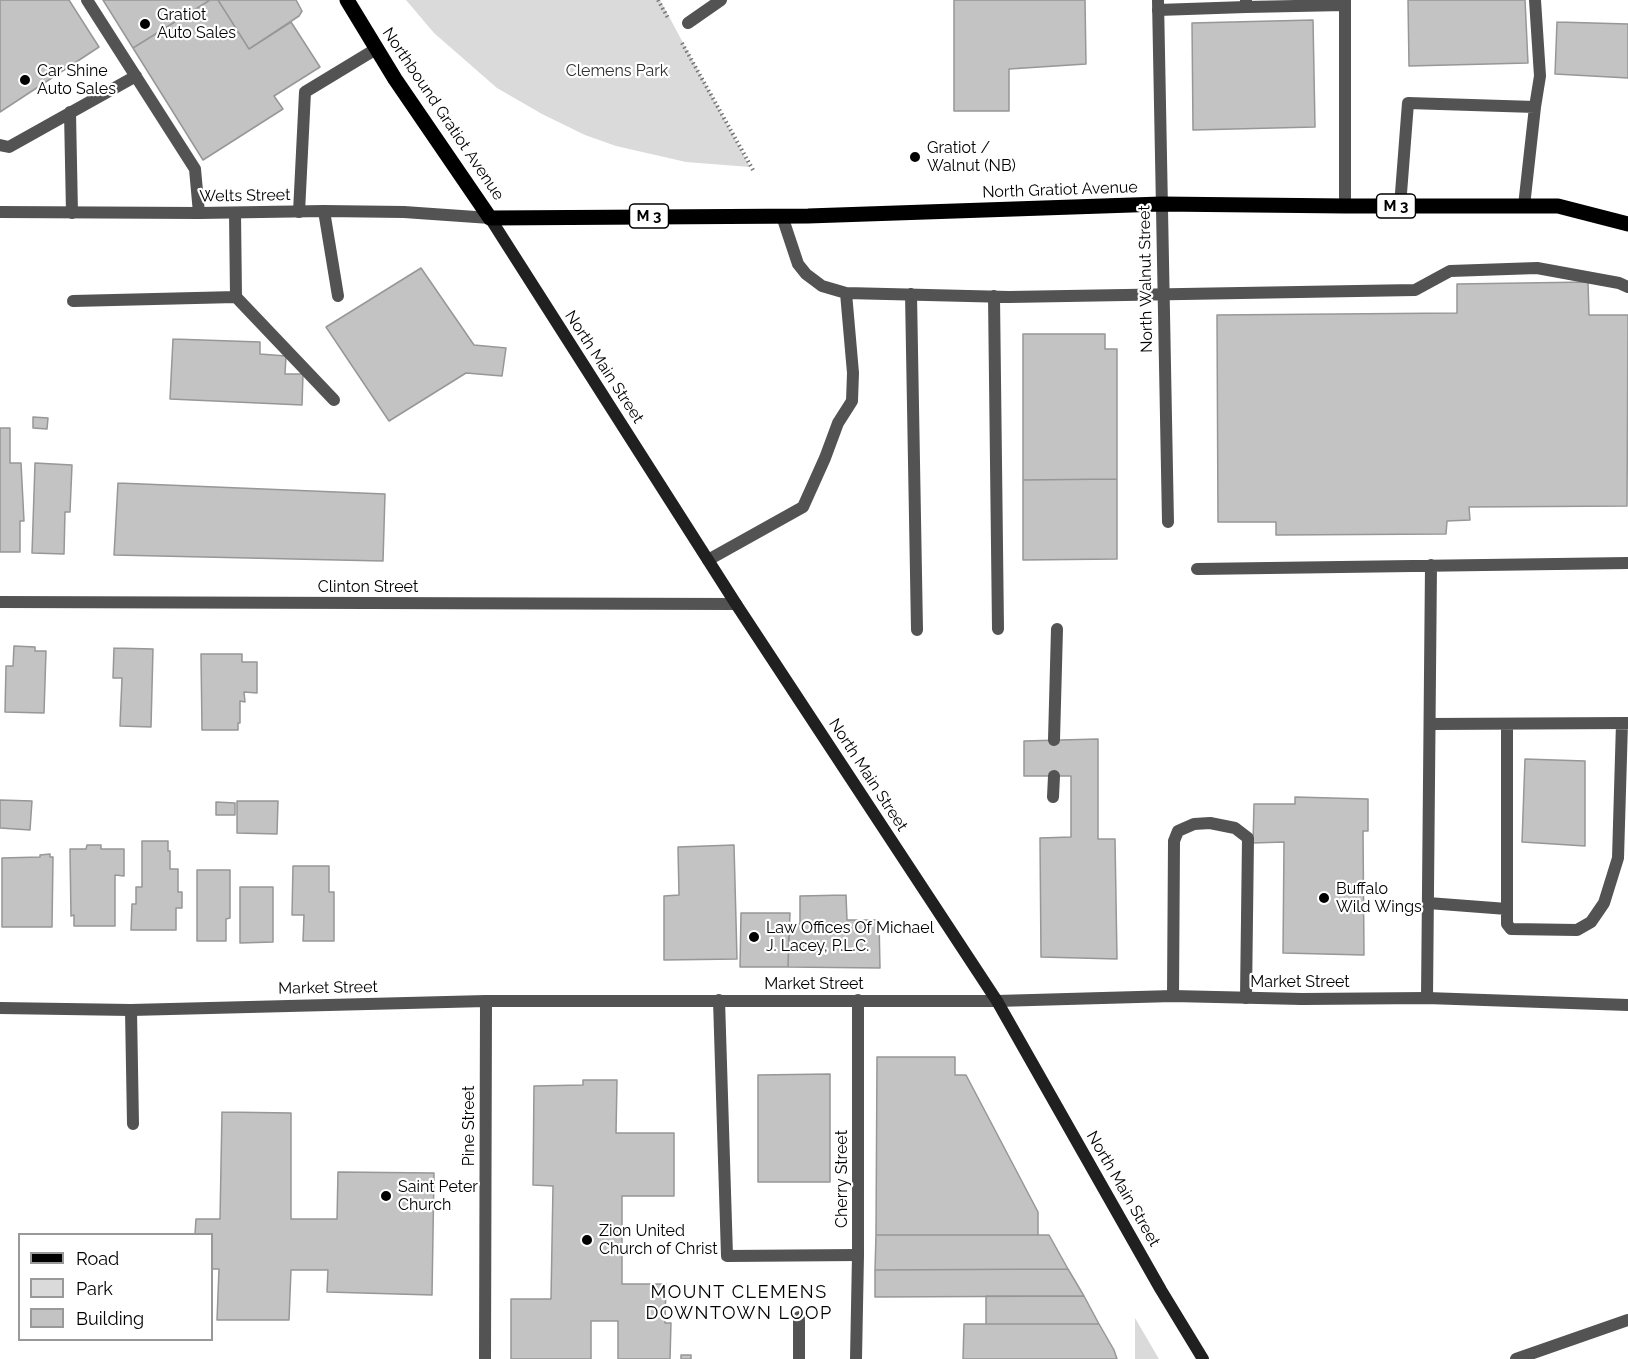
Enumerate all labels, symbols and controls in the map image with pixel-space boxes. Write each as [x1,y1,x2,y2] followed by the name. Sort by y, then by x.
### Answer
[157,5,236,43] place label: Gratiot Auto Sales
[138,17,152,31] marker: Gratiot Auto Sales
[378,24,508,204] street label: Northbound Gratiot Avenue
[37,61,116,99] place label: Car Shine Auto Sales
[566,61,668,81] park label: Clemens Park
[18,73,32,87] marker: Car Shine Auto Sales
[927,138,1016,176] place label: Gratiot / Walnut (NB)
[908,150,922,164] marker: Gratiot / Walnut (NB)
[982,178,1138,202] street label: North Gratiot Avenue
[199,186,291,206] street label: Welts Street
[1376,194,1416,218] road number: M 3
[630,204,668,228] road number: M 3
[1135,205,1157,353] street label: North Walnut Street
[561,307,647,427] street label: North Main Street
[318,577,418,597] street label: Clinton Street
[825,715,911,835] street label: North Main Street
[1336,879,1422,917] place label: Buffalo Wild Wings
[1317,891,1331,905] marker: Buffalo Wild Wings
[766,918,934,956] place label: Law Offices Of Michael J. Lacey, P.L.C.
[747,930,761,944] marker: Law Offices Of Michael J. Lacey, P.L.C.
[1250,972,1350,992] street label: Market Street
[764,974,864,994] street label: Market Street
[278,978,378,998] street label: Market Street
[459,1086,479,1166] street label: Pine Street
[1082,1128,1164,1250] street label: North Main Street
[832,1130,852,1228] street label: Cherry Street
[398,1177,478,1215] place label: Saint Peter Church
[379,1189,393,1203] marker: Saint Peter Church
[599,1221,718,1259] place label: Zion United Church of Christ
[18,1233,213,1341] legend
[580,1233,594,1247] marker: Zion United Church of Christ
[76,1248,119,1269] text: Road
[76,1278,113,1299] text: Park
[645,1282,833,1324] district label: MOUNT CLEMENS DOWNTOWN LOOP
[76,1308,144,1329] text: Building

